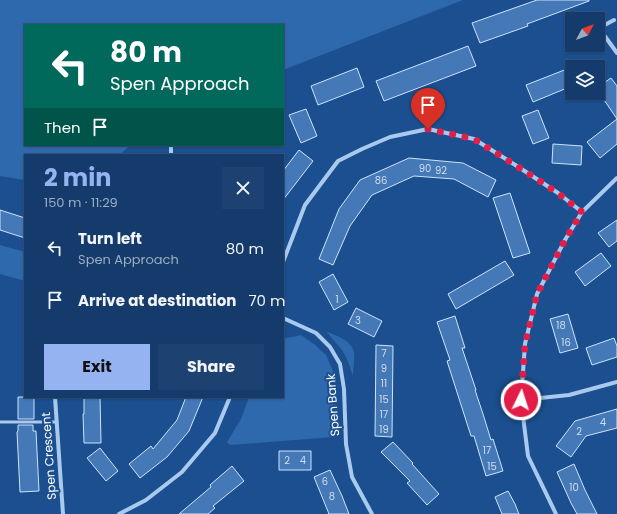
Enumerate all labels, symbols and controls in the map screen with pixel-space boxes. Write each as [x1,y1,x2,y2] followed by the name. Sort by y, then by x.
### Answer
[565,12,605,52] north arrow
[565,12,605,100] map controls
[110,33,182,72] text: 80 m
[44,40,96,92] icon: left
[565,60,605,100] button: layers
[110,71,250,96] text: Spen Approach
[411,88,445,129] pin
[417,94,439,116] icon: arrive
[89,116,111,138] icon: arrive
[44,117,81,138] text: Then
[44,161,111,194] text: 2 min
[419,161,431,176] house number: 90
[435,163,447,178] house number: 92
[222,167,264,209] button: close
[375,173,387,188] house number: 86
[44,193,118,212] text: 150 m · 11:29
[78,228,142,249] text: Turn left
[44,237,66,259] icon: left
[226,238,264,259] text: 80 m
[78,250,179,269] text: Spen Approach
[44,289,66,311] icon: arrive
[78,290,236,311] text: Arrive at destination
[248,290,285,311] text: 70 m
[335,292,339,307] house number: 1
[355,313,361,328] house number: 3
[556,318,566,333] house number: 18
[561,335,571,350] house number: 16
[44,344,150,390] button: Exit
[158,344,264,390] button: Share
[381,346,387,361] house number: 7
[381,361,387,376] house number: 9
[322,372,343,437] street label: Spen Bank
[381,376,387,391] house number: 11
[500,379,542,421] position arrow
[379,392,389,407] house number: 15
[380,407,389,422] house number: 17
[37,412,60,500] street label: Spen Crescent
[600,415,606,430] house number: 4
[379,422,389,437] house number: 19
[576,424,582,439] house number: 2
[483,443,492,458] house number: 17
[284,453,290,468] house number: 2
[300,453,306,468] house number: 4
[487,459,497,474] house number: 15
[322,474,328,489] house number: 6
[569,480,579,495] house number: 10
[329,489,335,504] house number: 8

